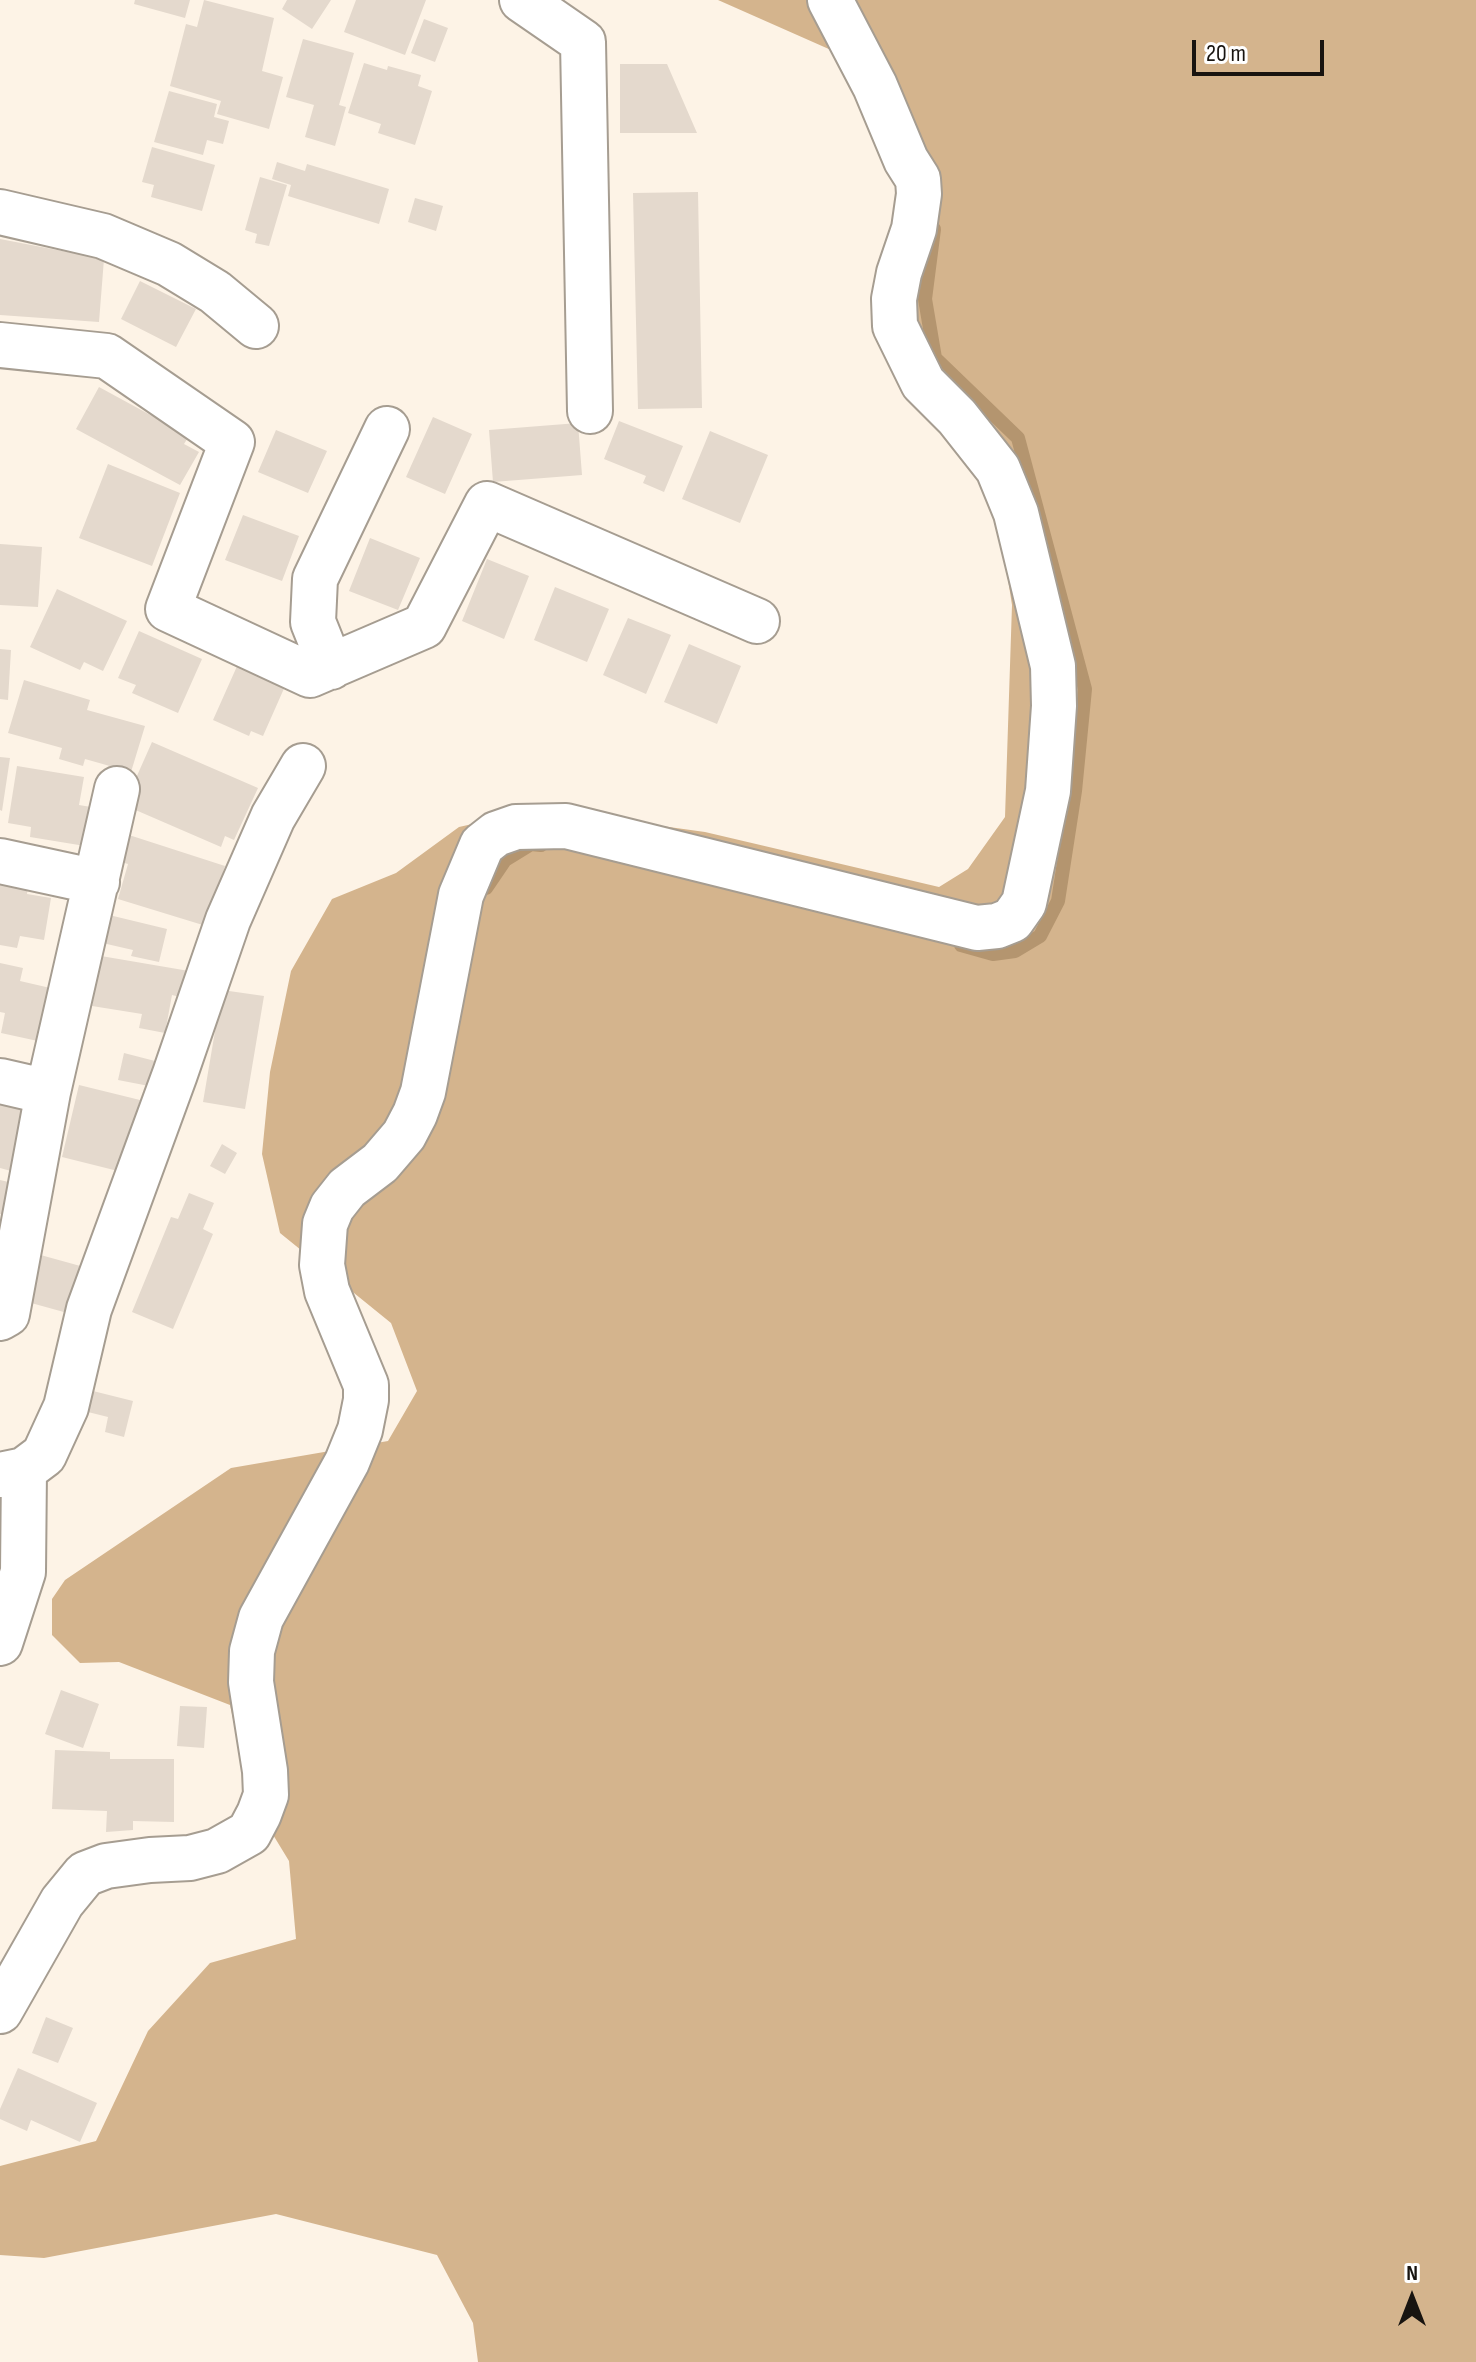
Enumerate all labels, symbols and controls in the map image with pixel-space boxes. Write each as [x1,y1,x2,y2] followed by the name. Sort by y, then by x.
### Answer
[1196,24,1328,74] scale bar
[1206,39,1246,68] text: 20 m
[1372,2258,1452,2338] north arrow
[1406,2260,1418,2287] text: N

